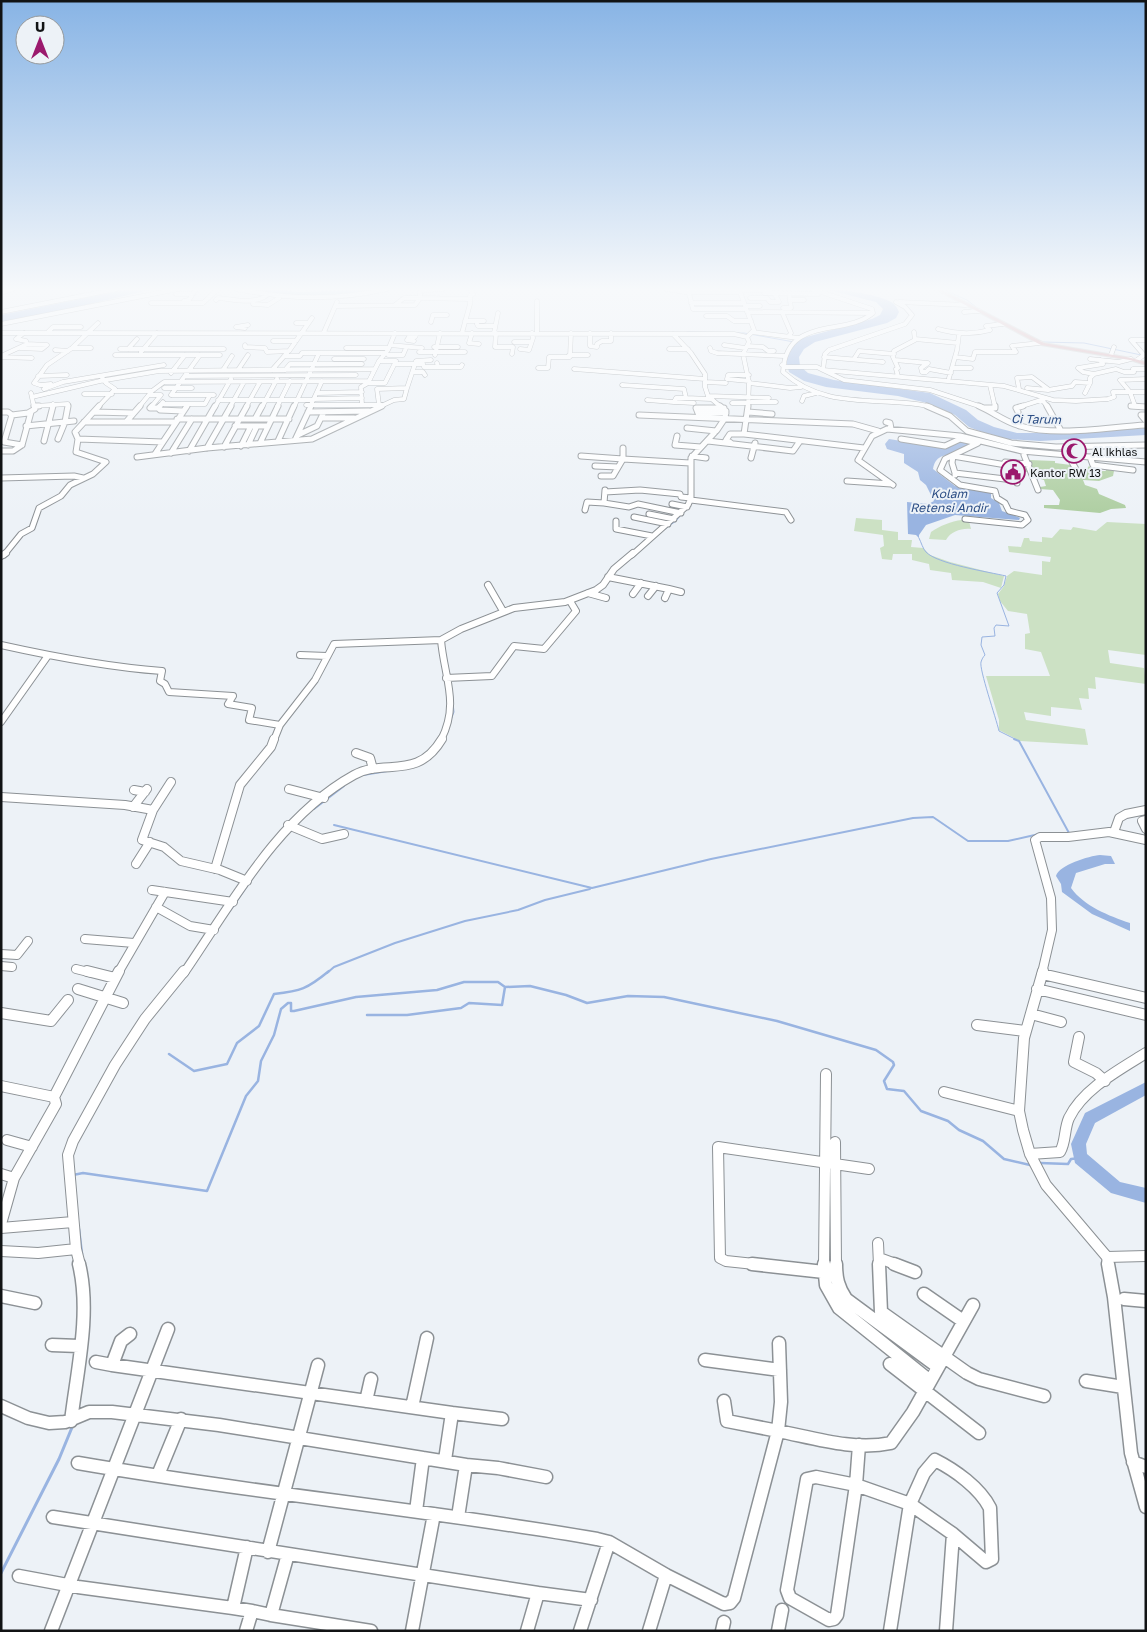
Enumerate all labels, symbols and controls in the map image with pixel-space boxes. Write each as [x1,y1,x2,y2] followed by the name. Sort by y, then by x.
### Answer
[15,15,65,65] north arrow
[35,18,45,35] text: U
[1011,411,1063,427] water label: Ci Tarum
[1061,438,1087,464] mosque icon: Al Ikhlas
[1092,445,1138,458] place label: Al Ikhlas
[1000,459,1026,485] public building icon: Kantor RW 13
[1030,466,1101,479] place label: Kantor RW 13
[910,486,990,515] water label: Kolam Retensi Andir

